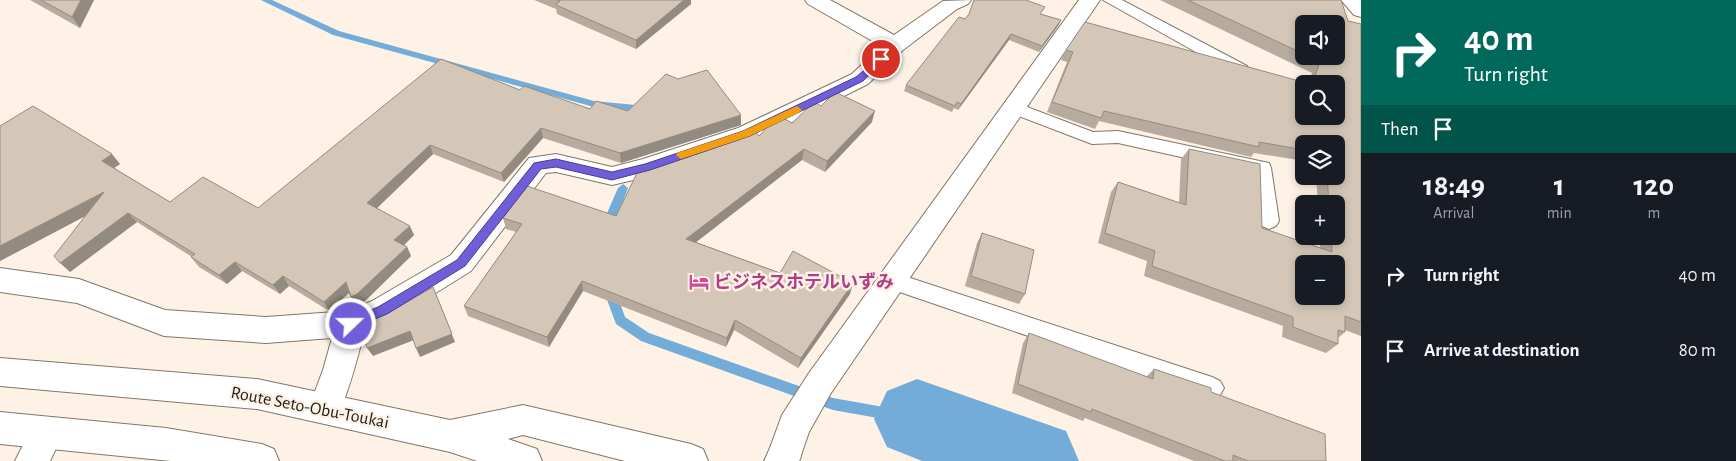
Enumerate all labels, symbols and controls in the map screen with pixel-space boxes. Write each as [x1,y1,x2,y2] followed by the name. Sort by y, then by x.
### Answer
[1295,15,1345,305] map controls
[1295,15,1345,65] button: sound
[1381,20,1446,85] icon: right
[1464,22,1533,57] text: 40 m
[860,38,902,80] pin
[867,45,895,73] icon: arrive
[1464,63,1548,85] text: Turn right
[1295,75,1345,125] button: search
[1429,115,1457,143] icon: arrive
[1381,120,1419,139] text: Then
[1295,135,1345,185] button: layers
[1423,171,1485,201] text: 18:49
[1554,171,1565,201] text: 1
[1634,171,1674,201] text: 120
[1295,195,1345,245] button: +
[1433,205,1474,221] text: Arrival
[1547,205,1572,221] text: min
[1647,205,1660,221] text: m
[1295,255,1345,305] button: −
[1381,262,1409,290] icon: right
[1424,266,1499,285] text: Turn right
[1678,266,1716,285] text: 40 m
[688,271,710,293] hotel icon: ビジネスホテルいずみ
[714,271,894,292] place label: ビジネスホテルいずみ
[324,297,376,349] position arrow
[1381,337,1409,365] icon: arrive
[1424,341,1580,360] text: Arrive at destination
[1679,341,1716,360] text: 80 m
[229,384,390,432] street label: Route Seto-Obu-Toukai

